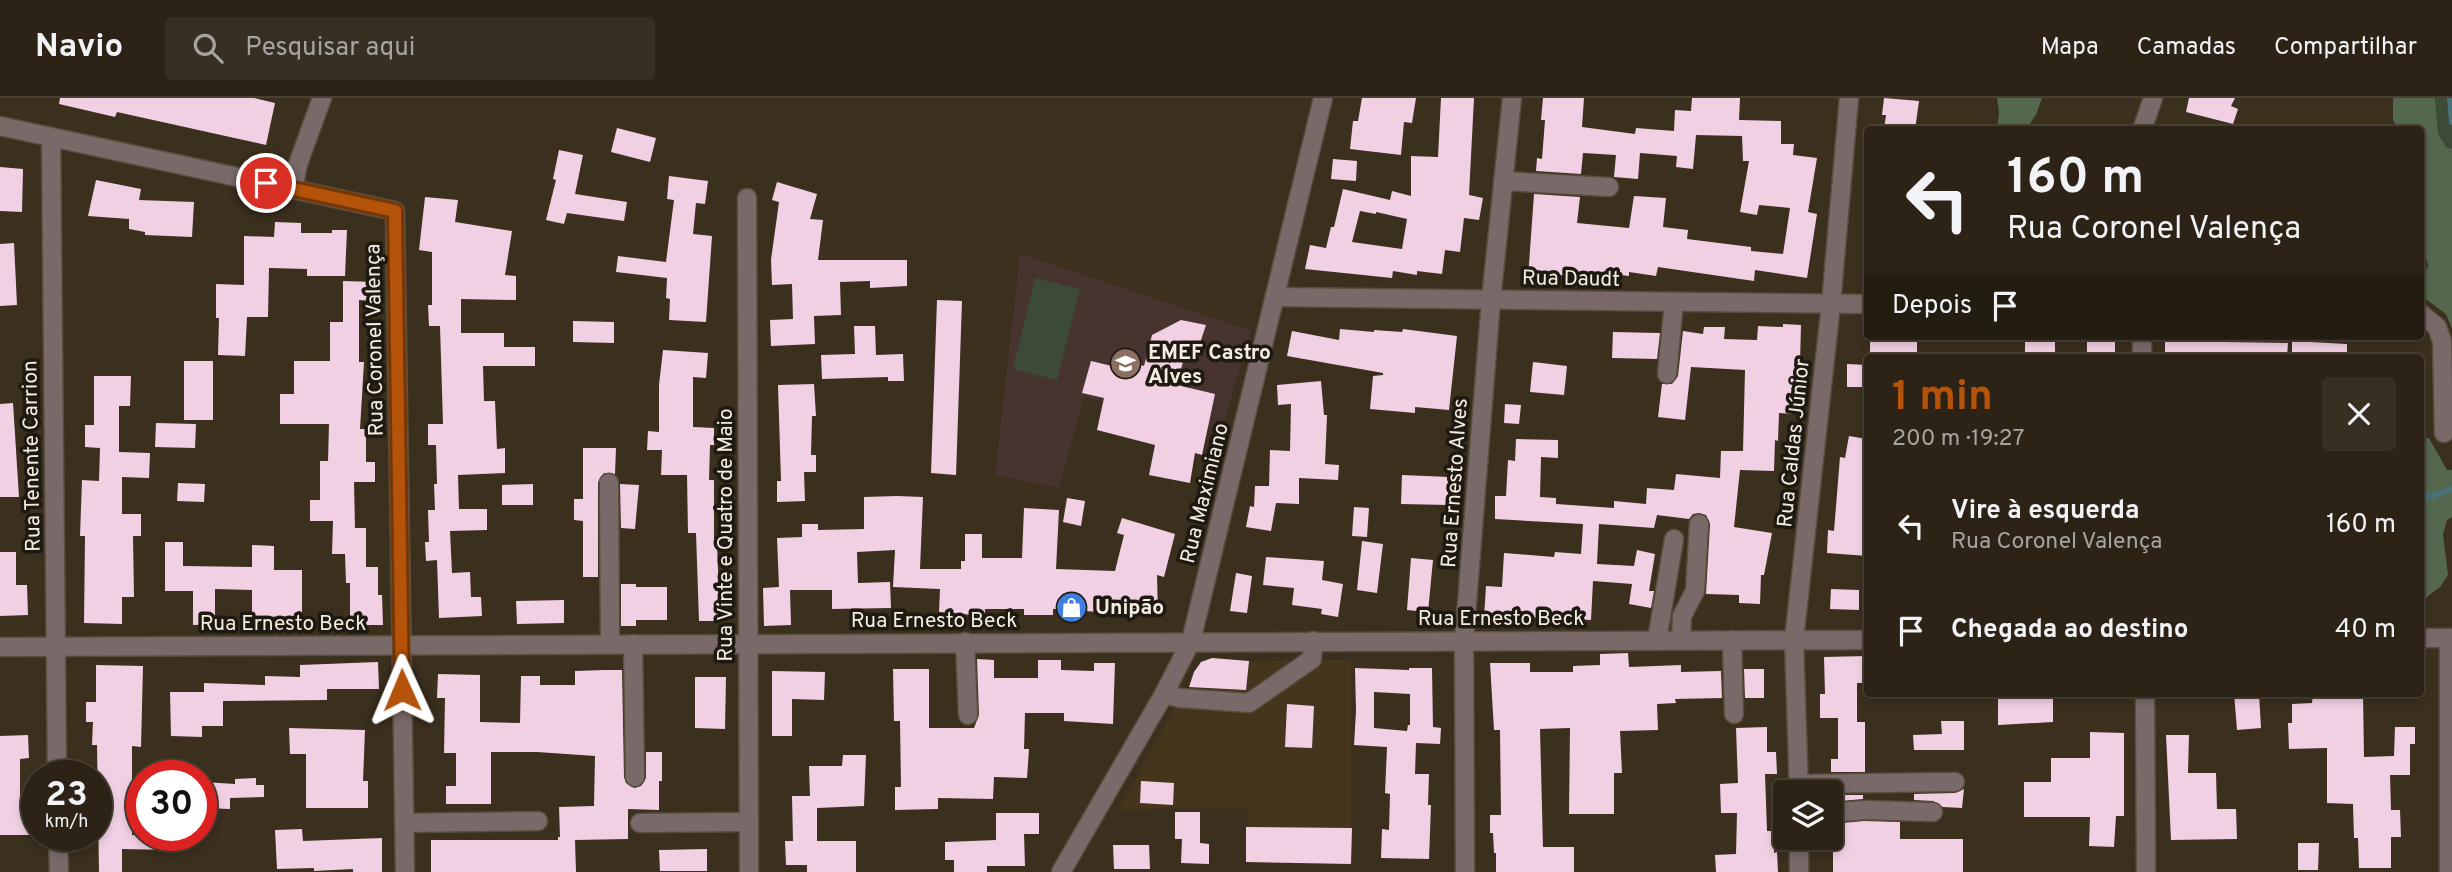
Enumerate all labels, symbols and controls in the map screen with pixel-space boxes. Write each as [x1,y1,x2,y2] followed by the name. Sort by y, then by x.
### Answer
[165,17,655,80] search box
[35,27,123,69] text: Navio
[189,29,227,67] icon: search
[245,32,415,65] text: Pesquisar aqui
[2041,33,2099,63] text: Mapa
[2137,33,2236,63] text: Camadas
[2274,33,2417,63] text: Compartilhar
[2007,149,2144,211] text: 160 m
[236,153,296,213] pin
[1892,154,1983,245] icon: left
[247,164,285,202] icon: arrive
[2007,210,2301,250] text: Rua Coronel Valença
[360,243,391,437] street label: Rua Coronel Valença
[1522,265,1620,294] street label: Rua Daudt
[1986,287,2024,325] icon: arrive
[1892,290,1972,323] text: Depois
[1148,340,1271,391] place label: EMEF Castro Alves
[1108,347,1142,381] school or university icon: EMEF Castro Alves
[1772,357,1817,529] street label: Rua Caldas Júnior
[17,360,48,552] street label: Rua Tenente Carrion
[1892,372,1993,425] text: 1 min
[2322,377,2396,451] button: close
[1436,397,1475,569] street label: Rua Ernesto Alves
[713,408,740,662] street label: Rua Vinte e Quatro de Maio
[1175,420,1236,566] street label: Rua Maximiano
[1892,425,2024,454] text: 200 m · 19:27
[1951,495,2139,528] text: Vire à esquerda
[1892,507,1930,545] icon: left
[2326,509,2396,542] text: 160 m
[1951,528,2162,557] text: Rua Coronel Valença
[1055,590,1089,624] shop icon: Unipão
[1095,595,1164,622] place label: Unipão
[1418,606,1584,633] street label: Rua Ernesto Beck
[851,608,1017,635] street label: Rua Ernesto Beck
[200,611,366,638] street label: Rua Ernesto Beck
[1892,612,1930,650] icon: arrive
[1951,614,2188,647] text: Chegada ao destino
[2335,614,2396,647] text: 40 m
[365,653,439,727] position arrow
[126,760,217,851] speed limit sign: 30
[45,774,88,818] text: 23
[1773,780,1843,850] map controls
[1773,780,1843,850] button: layers
[45,811,88,834] text: km/h

